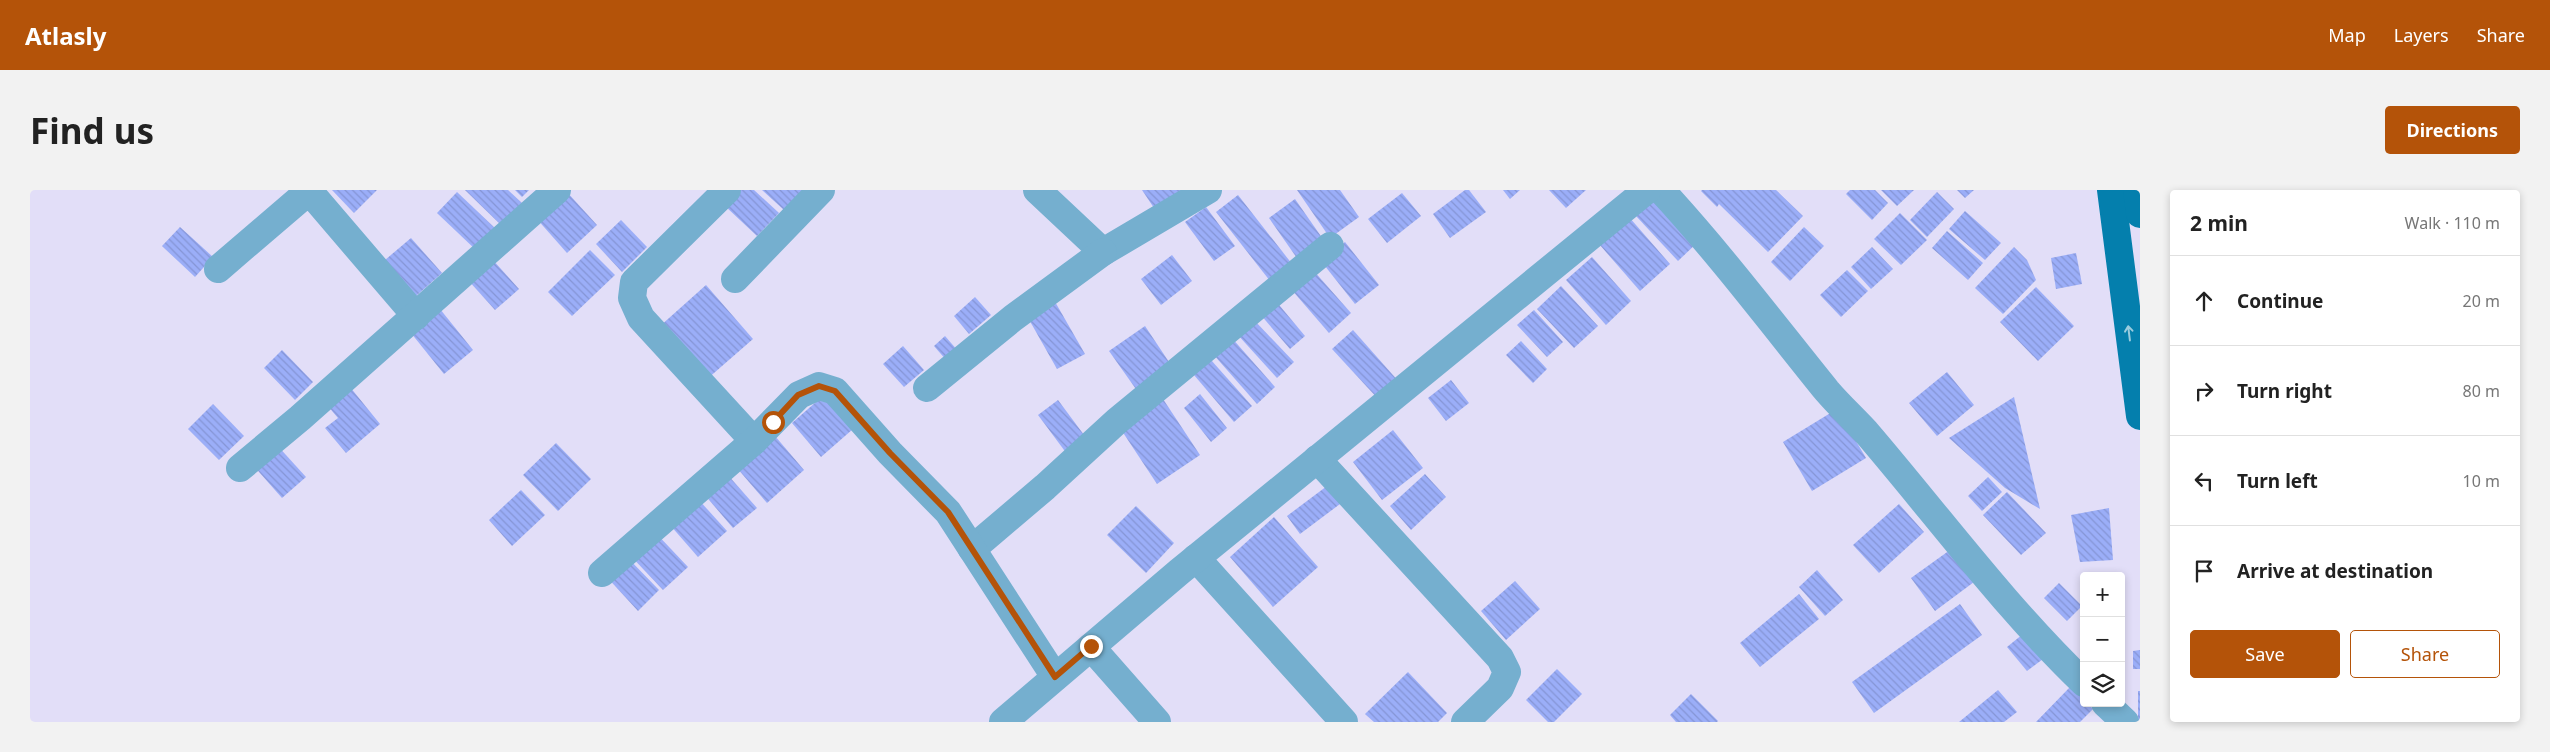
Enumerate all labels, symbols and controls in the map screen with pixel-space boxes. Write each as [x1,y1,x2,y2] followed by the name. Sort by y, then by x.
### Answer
[25,19,106,52] text: Atlasly
[2328,23,2366,47] text: Map
[2394,23,2449,47] text: Layers
[2477,23,2525,47] text: Share
[2385,106,2520,154] button: Directions
[30,107,154,154] text: Find us
[2190,209,2248,237] text: 2 min
[2405,212,2500,234] text: Walk · 110 m
[2190,287,2218,315] icon: ahead
[2237,288,2323,314] text: Continue
[2463,290,2500,312] text: 20 m
[2124,325,2134,341] one-way arrow
[2190,377,2218,405] icon: right
[2237,378,2332,404] text: Turn right
[2463,380,2500,402] text: 80 m
[762,411,785,434] route start
[2190,467,2218,495] icon: left
[2237,468,2318,494] text: Turn left
[2463,470,2500,492] text: 10 m
[2190,557,2218,585] icon: arrive
[2237,558,2433,584] text: Arrive at destination
[2080,572,2125,707] map controls
[2080,572,2125,617] button: +
[2080,617,2125,662] button: −
[2190,630,2340,678] button: Save
[2350,630,2500,678] button: Share
[1080,635,1103,658] route end
[2080,662,2125,707] button: layers

